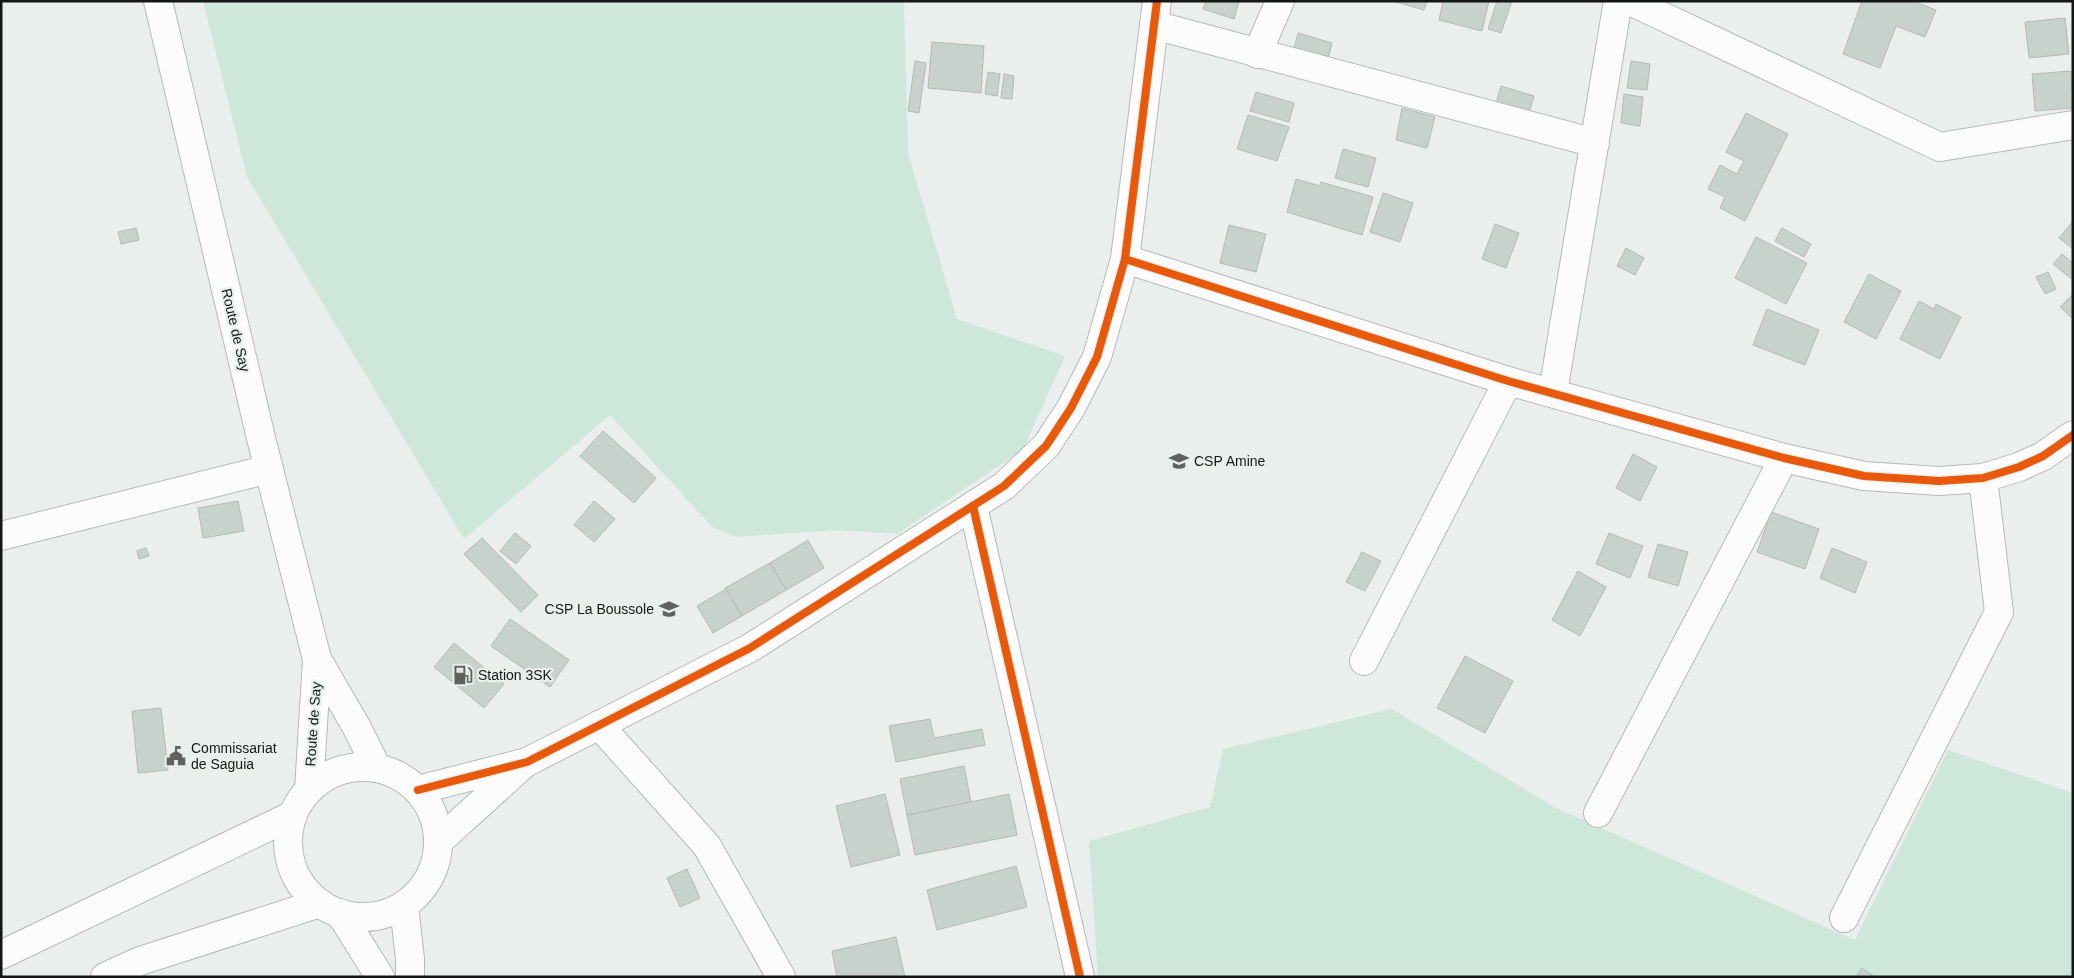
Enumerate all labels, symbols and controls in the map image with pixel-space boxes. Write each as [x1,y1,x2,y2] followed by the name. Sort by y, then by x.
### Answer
[219,287,253,373] street label: Route de Say
[1168,450,1190,472] school or university icon: CSP Amine
[1194,453,1266,469] place label: CSP Amine
[658,598,680,620] school or university icon: CSP La Boussole
[545,601,654,617] place label: CSP La Boussole
[452,664,474,686] fuel station icon: Station 3SK
[478,667,553,683] place label: Station 3SK
[302,681,324,767] street label: Route de Say
[191,740,277,772] place label: Commissariat de Saguia
[165,745,187,767] public building icon: Commissariat de Saguia

